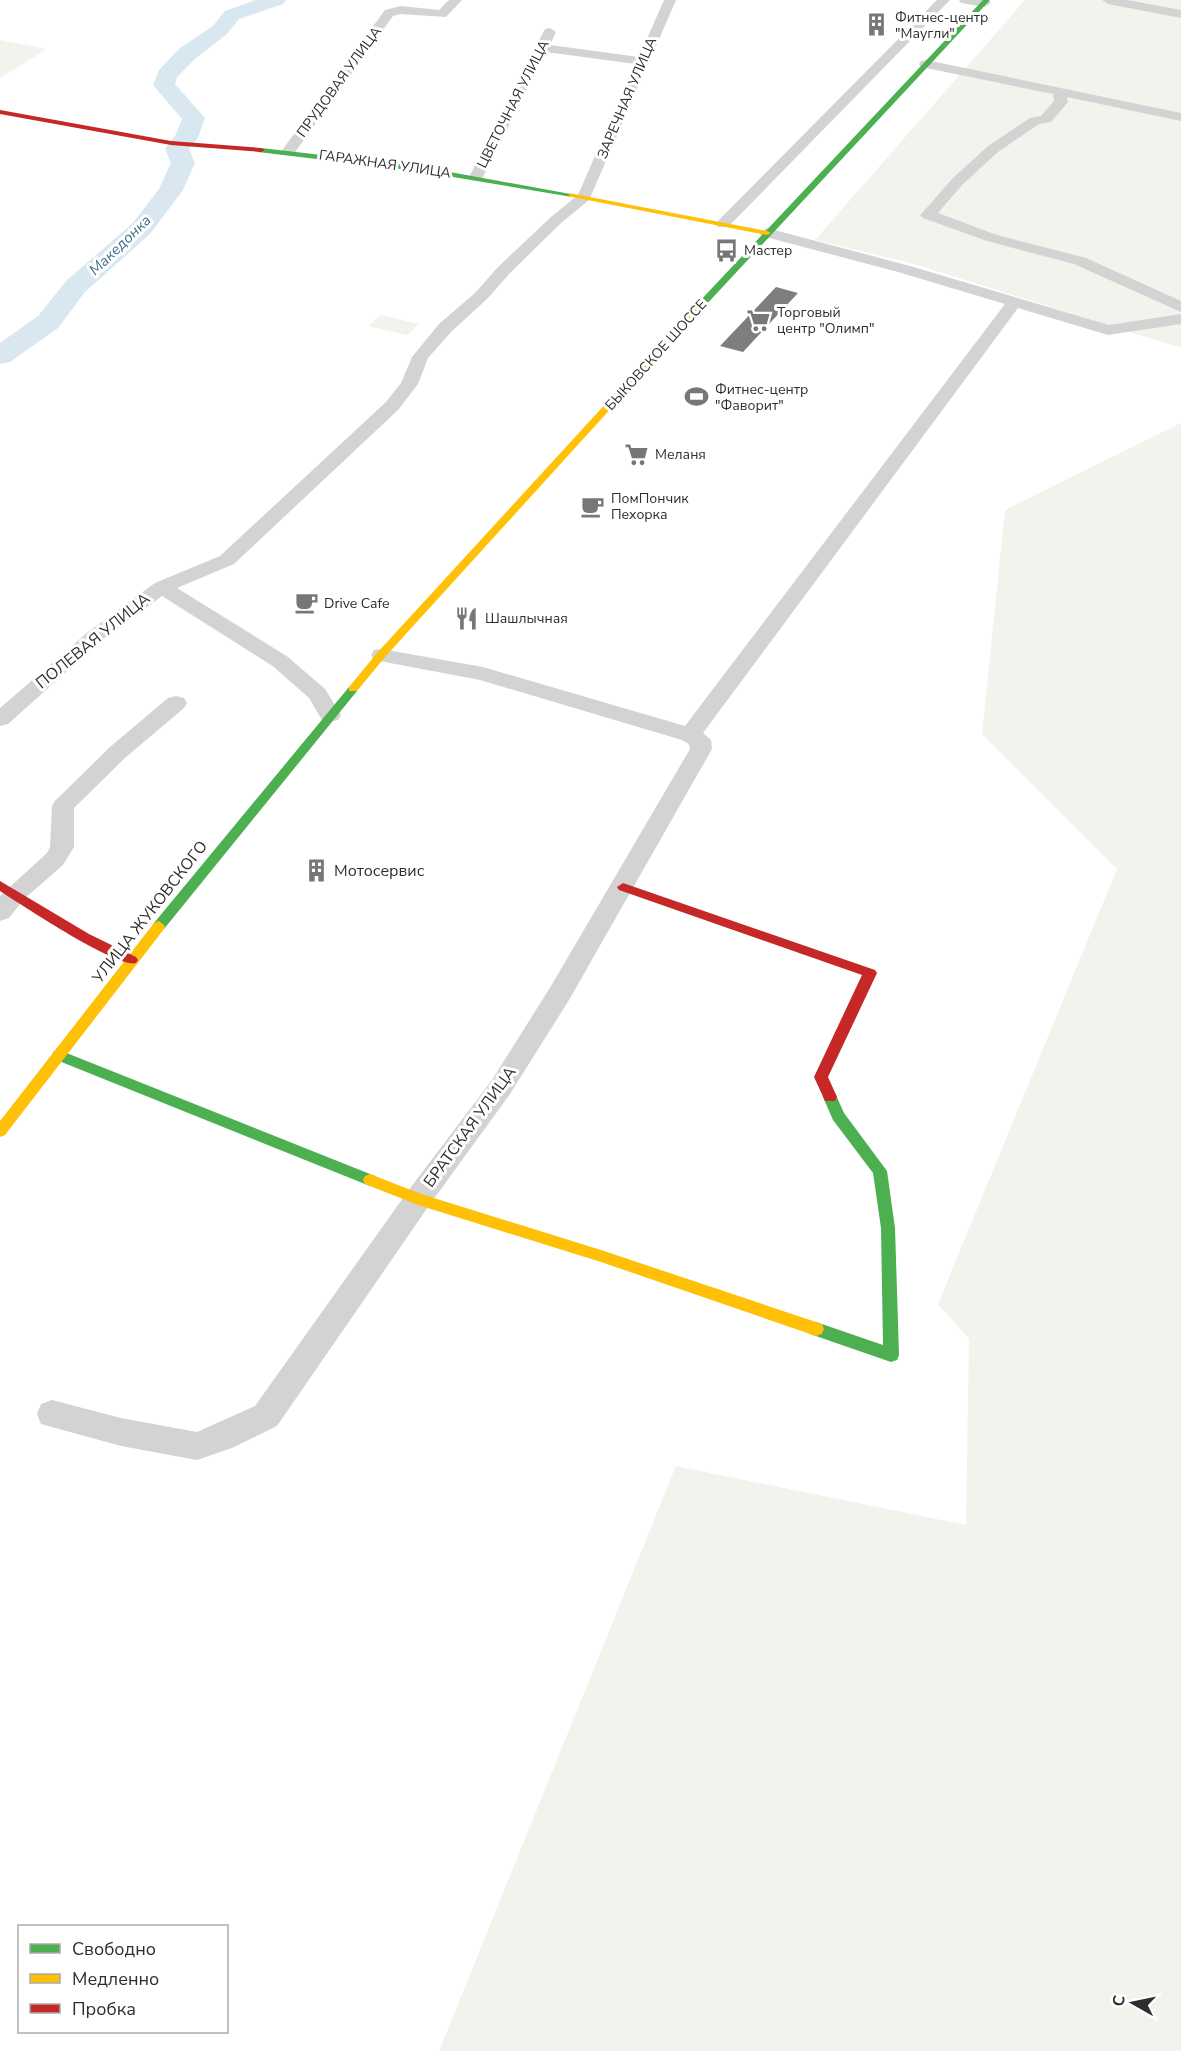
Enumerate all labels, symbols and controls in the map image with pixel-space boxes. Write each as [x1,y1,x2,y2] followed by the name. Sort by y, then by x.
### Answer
[895,8,988,43] place label: Фитнес-центр "Маугли"
[864,12,890,38] building icon: Фитнес-центр "Маугли"
[292,23,386,141] street label: ПРУДОВАЯ УЛИЦА
[593,34,661,162] street label: ЗАРЕЧНАЯ УЛИЦА
[472,37,554,171] street label: ЦВЕТОЧНАЯ УЛИЦА
[318,145,452,183] street label: ГАРАЖНАЯ УЛИЦА
[85,210,155,280] water label: Македонка
[713,237,739,263] bus stop icon: Мастер
[744,241,792,260] place label: Мастер
[601,295,711,415] street label: БЫКОВСКОЕ ШОССЕ
[777,303,874,338] place label: Торговый центр "Олимп"
[746,307,772,333] supermarket icon: Торговый центр "Олимп"
[715,380,808,415] place label: Фитнес-центр "Фаворит"
[684,384,710,410] sports icon: Фитнес-центр "Фаворит"
[624,441,650,467] supermarket icon: Меланя
[655,445,706,464] place label: Меланя
[611,489,689,524] place label: ПомПончик Пехорка
[580,493,606,519] cafe icon: ПомПончик Пехорка
[31,588,155,694] street label: ПОЛЕВАЯ УЛИЦА
[293,590,319,616] cafe icon: Drive Cafe
[324,594,389,613] place label: Drive Cafe
[454,605,480,631] restaurant icon: Шашлычная
[485,609,568,628] place label: Шашлычная
[87,836,213,989] street label: УЛИЦА ЖУКОВСКОГО
[303,858,329,884] building icon: Мотосервис
[334,860,425,882] place label: Мотосервис
[419,1062,522,1192] street label: БРАТСКАЯ УЛИЦА
[18,1925,228,2033] legend
[72,1937,156,1961] text: Свободно
[72,1967,159,1991] text: Медленно
[1103,1973,1163,2033] north arrow
[1107,1994,1131,2008] text: С
[72,1997,136,2021] text: Пробка

